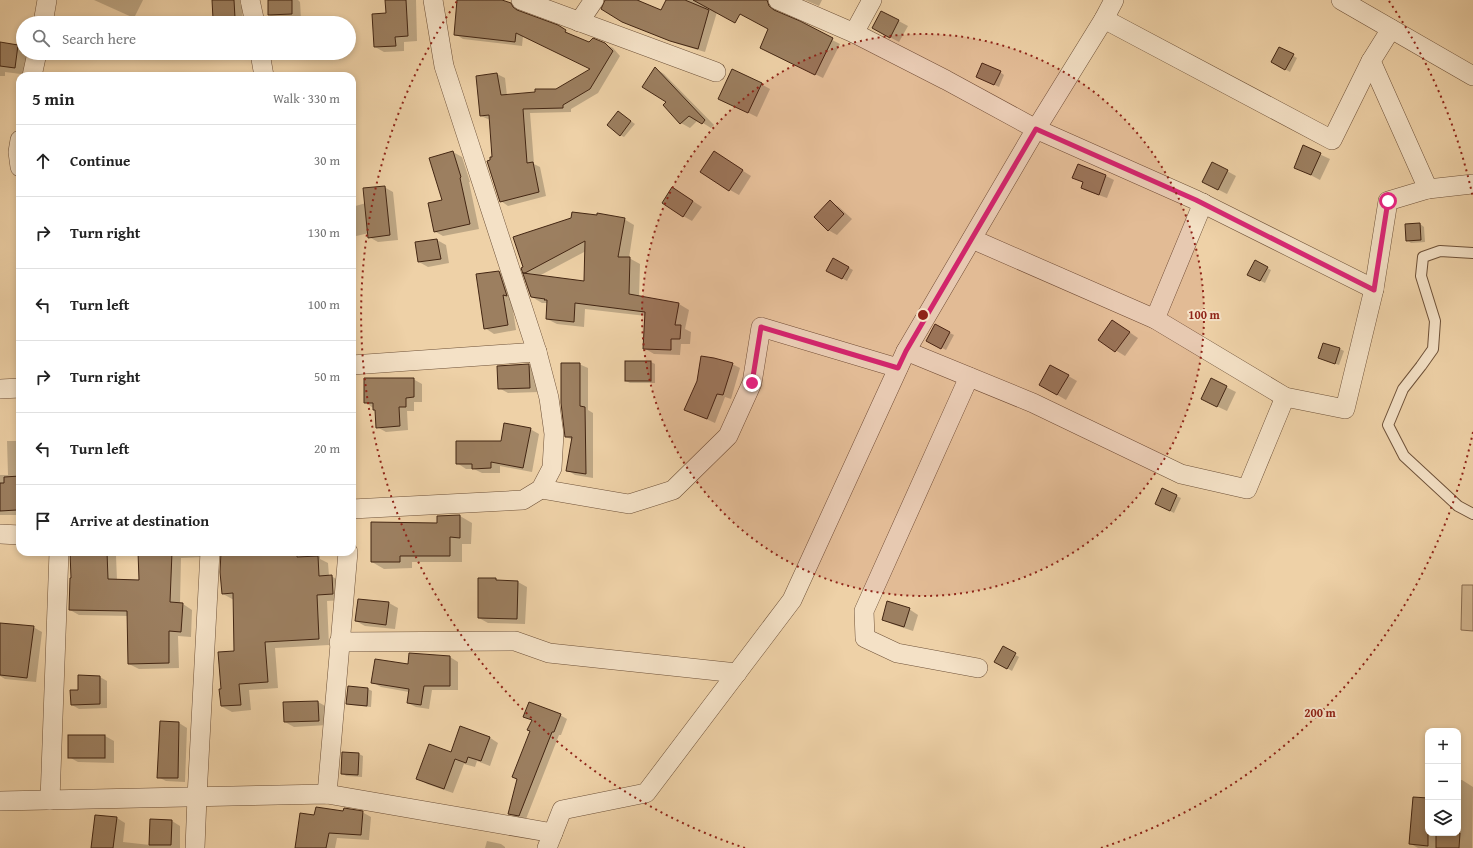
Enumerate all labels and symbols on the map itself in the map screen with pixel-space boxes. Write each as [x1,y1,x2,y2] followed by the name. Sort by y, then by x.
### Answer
[1379,192,1397,210] route start
[1188,306,1221,323] text: 100 m
[916,308,930,322] centre of rings
[743,374,761,392] route end
[1304,704,1337,721] text: 200 m

